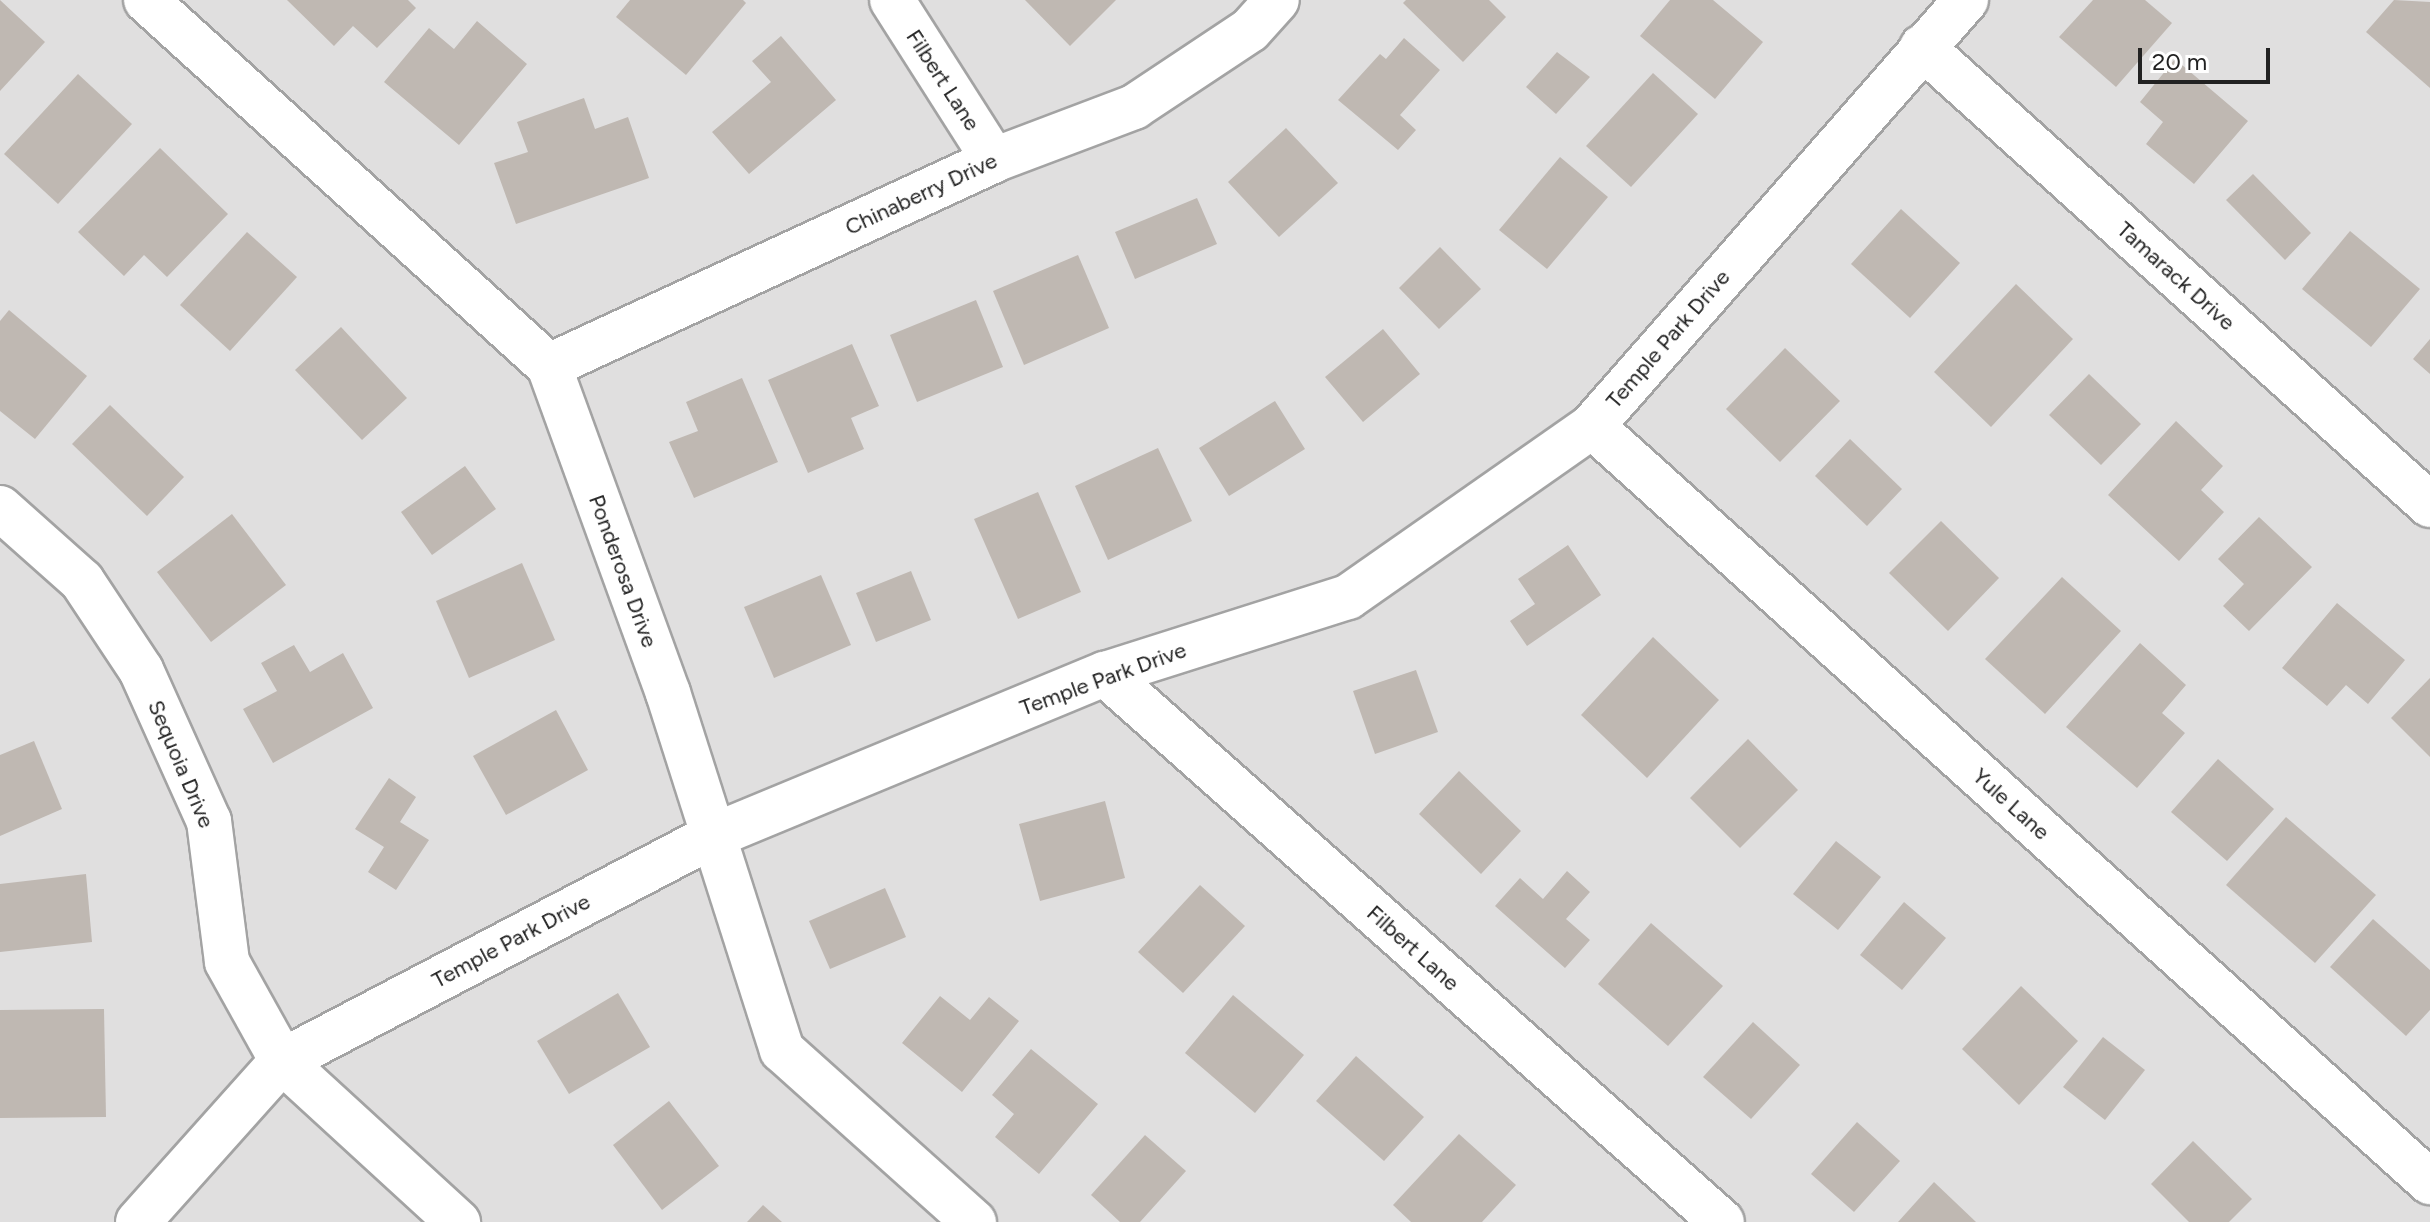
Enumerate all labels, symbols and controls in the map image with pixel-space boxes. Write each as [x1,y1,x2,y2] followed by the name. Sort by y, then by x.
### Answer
[901,25,985,135] street label: Filbert Lane
[2142,32,2274,82] scale bar
[2152,47,2207,76] text: 20 m
[841,147,1001,241] street label: Chinaberry Drive
[2112,216,2240,336] street label: Tamarack Drive
[1601,264,1735,414] street label: Temple Park Drive
[583,491,663,651] street label: Ponderosa Drive
[1016,637,1190,721] street label: Temple Park Drive
[142,696,220,832] street label: Sequoia Drive
[1967,763,2055,845] street label: Yule Lane
[428,888,594,994] street label: Temple Park Drive
[1361,900,1465,996] street label: Filbert Lane

